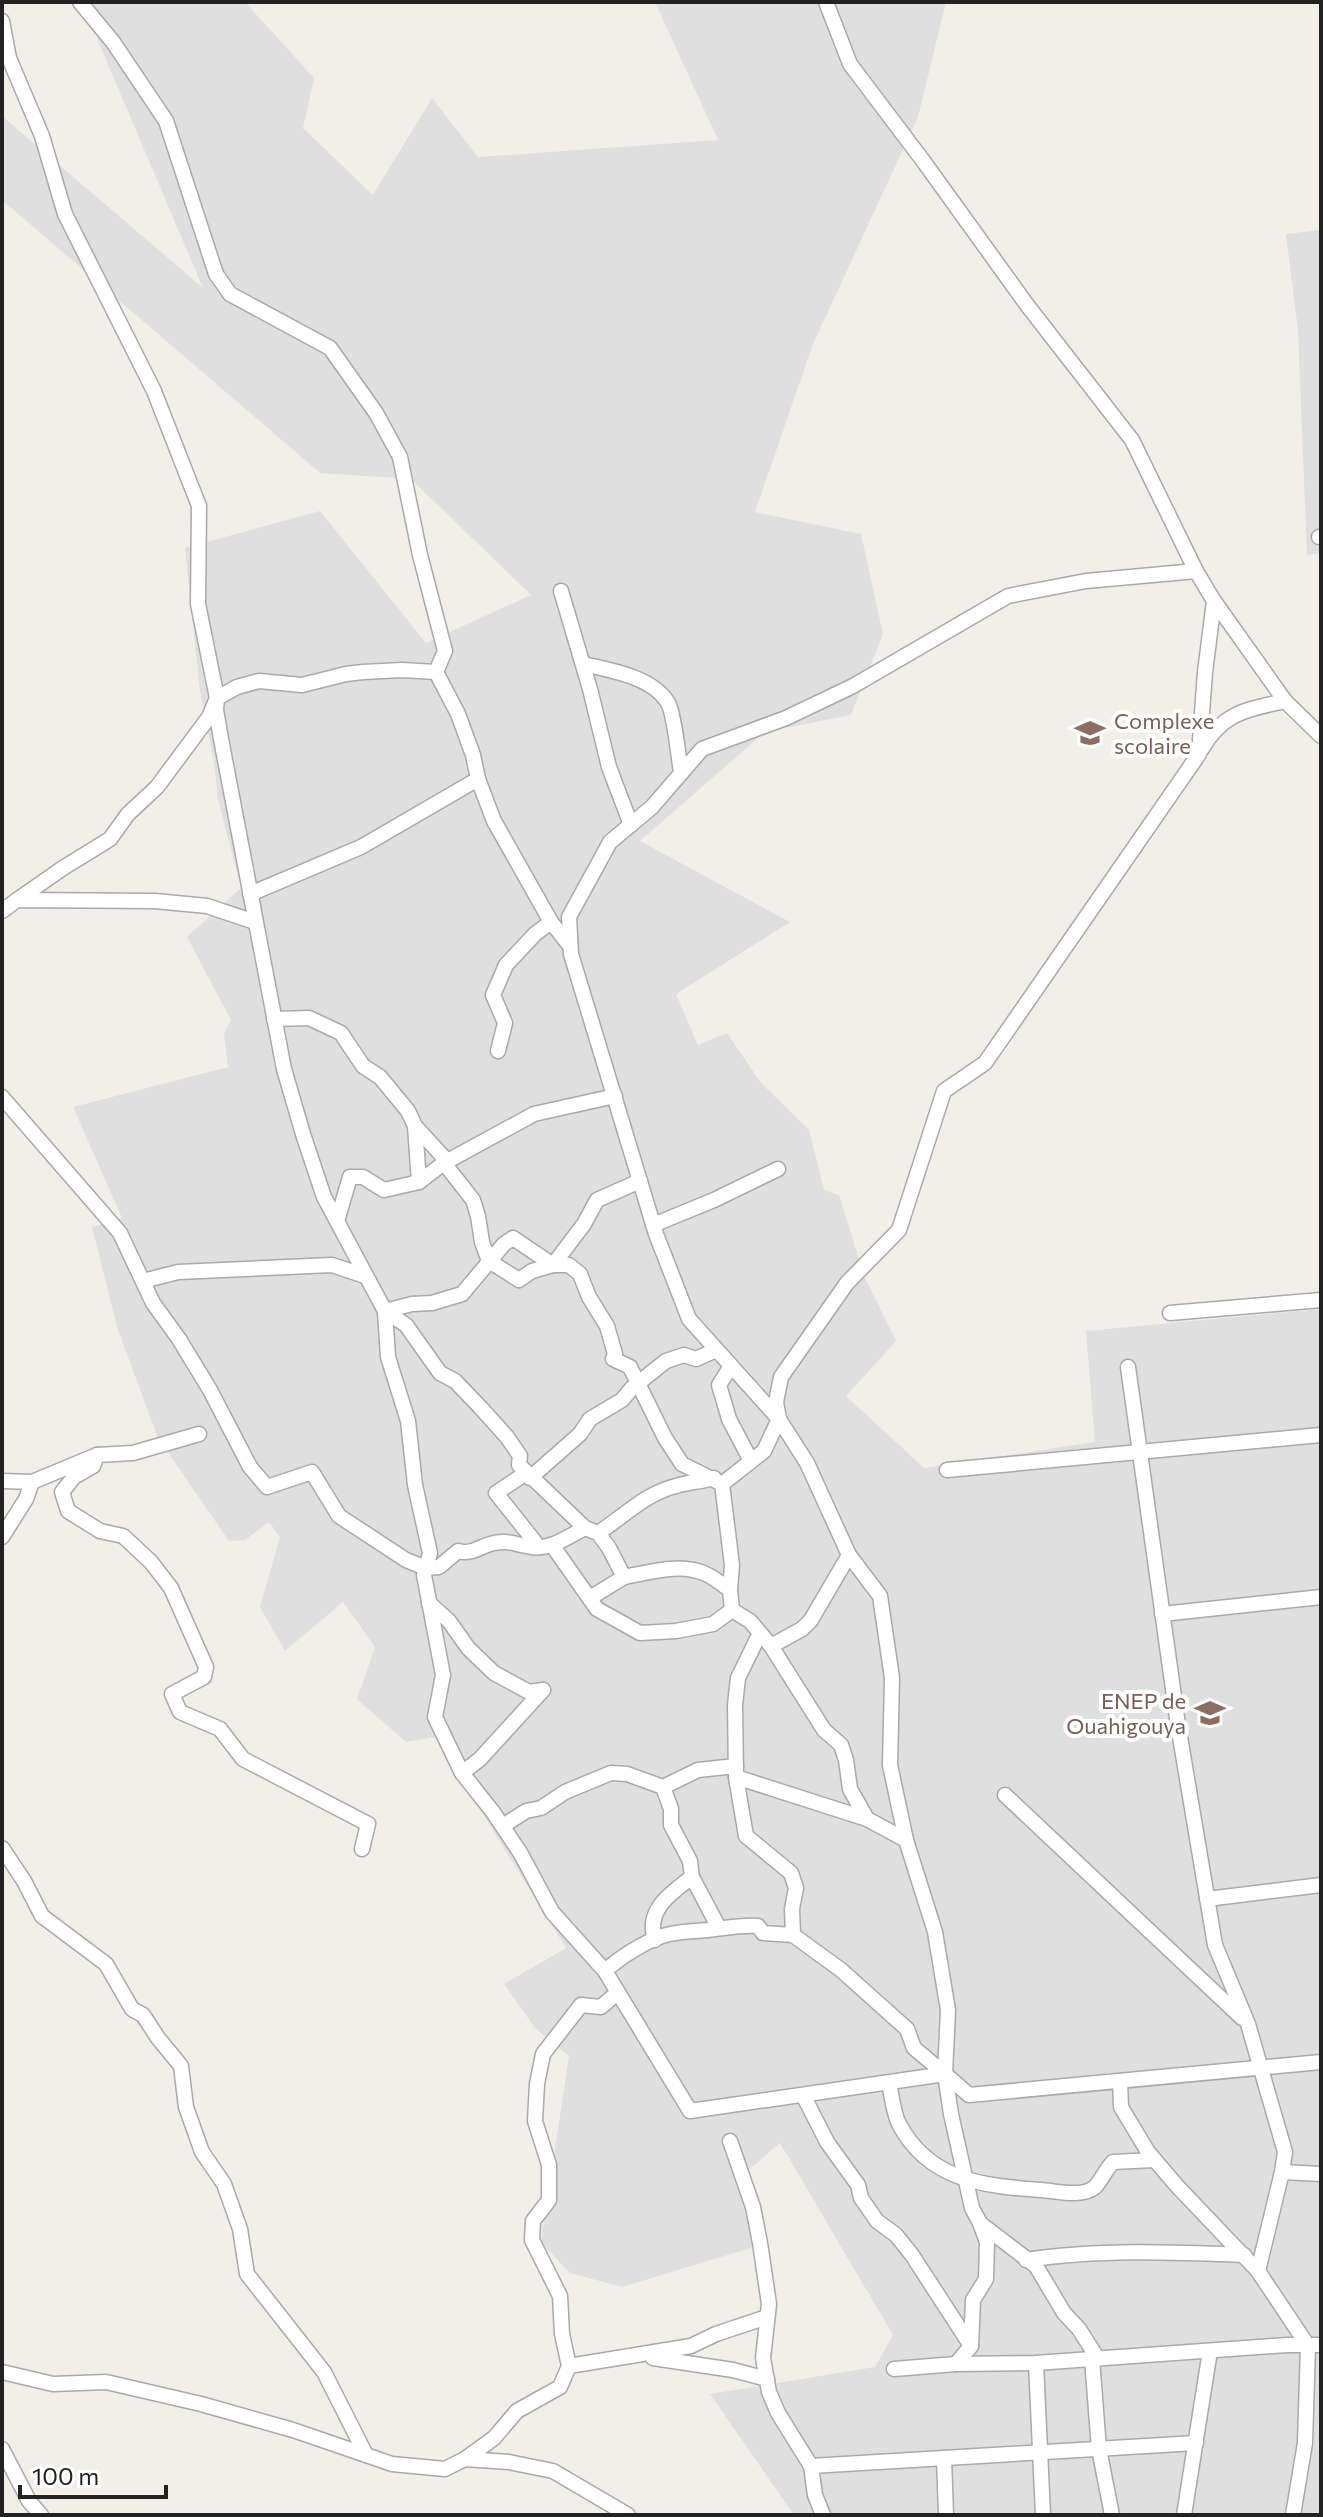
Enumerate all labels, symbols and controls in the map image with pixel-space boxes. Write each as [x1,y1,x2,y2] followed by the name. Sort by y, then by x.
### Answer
[1114,707,1214,759] place label: Complexe scolaire
[1073,716,1107,750] school or university icon: Complexe scolaire
[1066,1687,1186,1739] place label: ENEP de Ouahigouya
[1193,1696,1227,1730] school or university icon: ENEP de Ouahigouya
[20,2449,166,2499] scale bar
[32,2461,99,2490] text: 100 m

